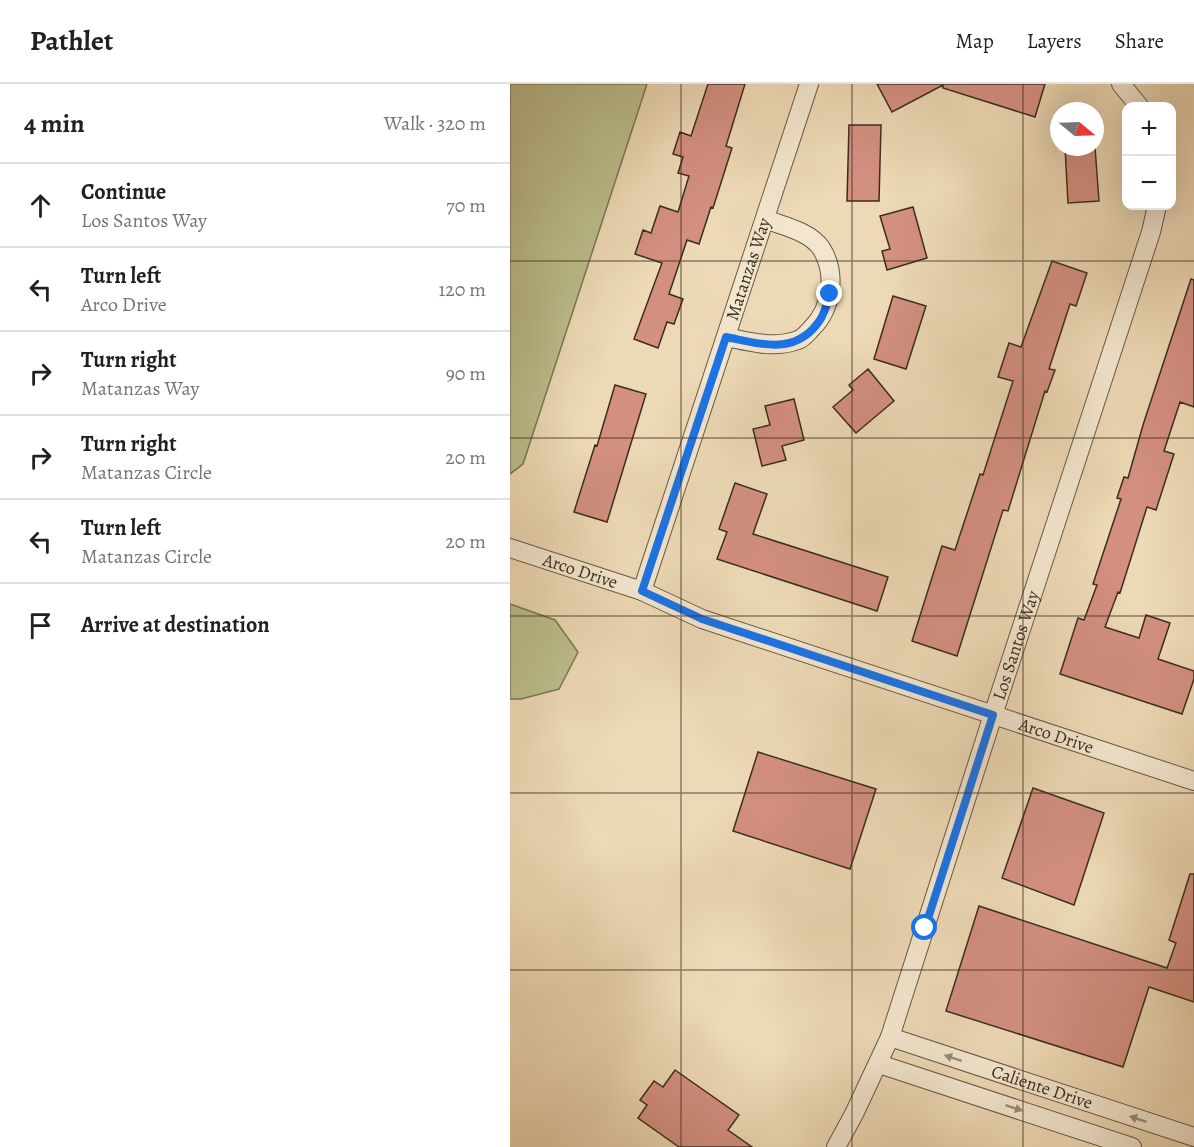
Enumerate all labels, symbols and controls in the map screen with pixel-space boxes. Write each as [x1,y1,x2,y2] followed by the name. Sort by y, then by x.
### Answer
[30,22,113,60] text: Pathlet
[955,27,994,55] text: Map
[1027,27,1082,55] text: Layers
[1115,27,1164,55] text: Share
[1050,102,1104,156] north arrow
[1122,102,1176,210] map controls
[1122,102,1176,156] button: +
[24,106,85,141] text: 4 min
[384,110,486,137] text: Walk · 320 m
[1122,156,1176,210] button: −
[81,177,166,207] text: Continue
[24,189,57,222] icon: ahead
[446,192,486,219] text: 70 m
[81,207,207,234] text: Los Santos Way
[720,214,776,323] street label: Matanzas Way
[81,261,161,291] text: Turn left
[24,273,57,306] icon: left
[438,276,486,303] text: 120 m
[816,280,842,306] route end
[81,291,167,318] text: Arco Drive
[81,345,177,375] text: Turn right
[24,357,57,390] icon: right
[446,360,486,387] text: 90 m
[81,375,199,402] text: Matanzas Way
[81,429,177,459] text: Turn right
[24,441,57,474] icon: right
[445,444,486,471] text: 20 m
[81,459,212,486] text: Matanzas Circle
[81,513,161,543] text: Turn left
[24,525,57,558] icon: left
[445,528,486,555] text: 20 m
[81,543,212,570] text: Matanzas Circle
[539,547,621,594] street label: Arco Drive
[987,587,1045,703] street label: Los Santos Way
[24,609,57,642] icon: arrive
[81,610,270,640] text: Arrive at destination
[1015,712,1097,759] street label: Arco Drive
[911,914,937,940] route start
[944,1053,962,1062] one-way arrow
[988,1059,1096,1115] street label: Caliente Drive
[1005,1104,1023,1114] one-way arrow
[1129,1114,1147,1123] one-way arrow

